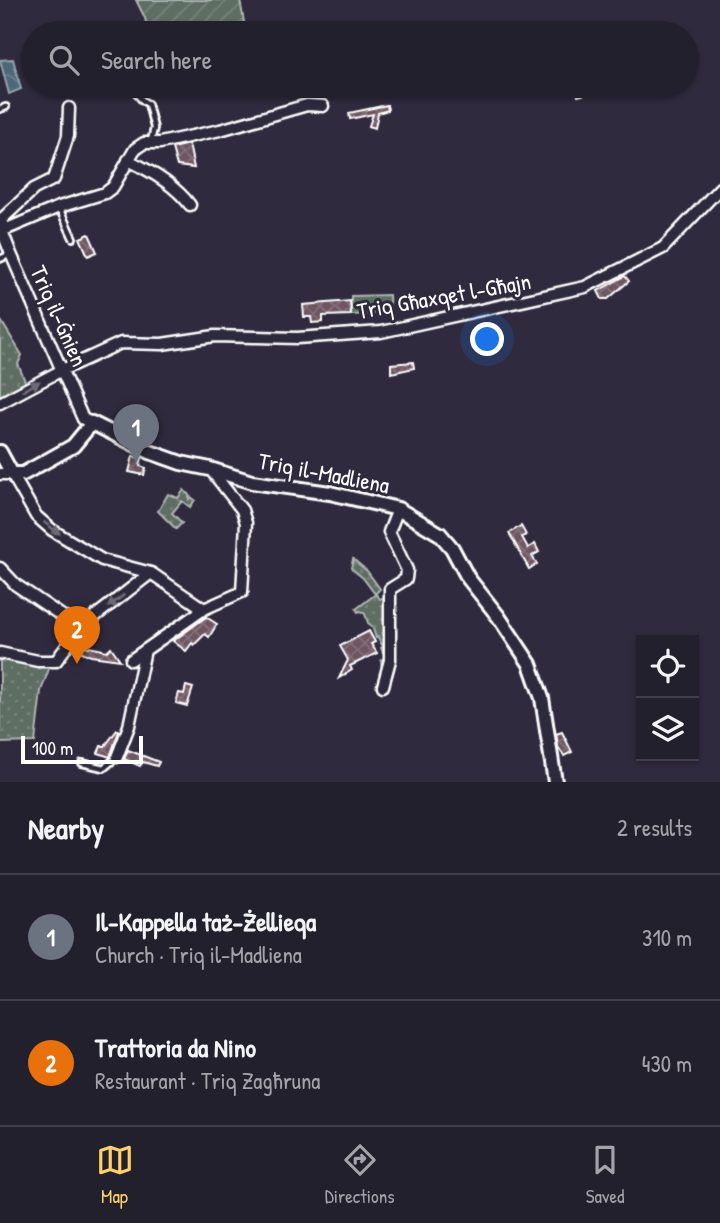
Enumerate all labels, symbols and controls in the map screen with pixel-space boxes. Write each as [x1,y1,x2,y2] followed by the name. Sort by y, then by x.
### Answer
[21,21,699,98] search box
[45,41,83,79] icon: search
[101,42,212,77] text: Search here
[23,260,95,371] street label: Triq il-Ġnien
[355,265,533,326] street label: Triq Għaxqet l-Għajn
[470,322,504,356] your location
[21,380,41,392] one-way arrow
[113,404,159,462] pin: 1
[256,445,392,500] street label: Triq il-Madliena
[43,521,61,535] one-way arrow
[107,593,125,608] one-way arrow
[54,606,100,664] pin: 2
[636,635,699,761] map controls
[636,635,699,698] button: locate
[636,698,699,761] button: layers
[21,733,144,765] scale bar
[32,735,73,761] text: 100 m
[28,808,104,848] text: Nearby
[617,812,692,843] text: 2 results
[95,904,316,939] text: Il-Kappella taż-Żellieqa
[47,922,55,953] text: 1
[642,922,692,953] text: 310 m
[95,939,302,970] text: Church · Triq il-Madliena
[95,1030,256,1065] text: Trattoria da Nino
[46,1048,56,1079] text: 2
[642,1048,692,1079] text: 430 m
[95,1065,320,1096] text: Restaurant · Triq Zagħruna
[96,1141,134,1209] tab: Map
[325,1141,395,1209] tab: Directions
[586,1141,624,1209] tab: Saved

